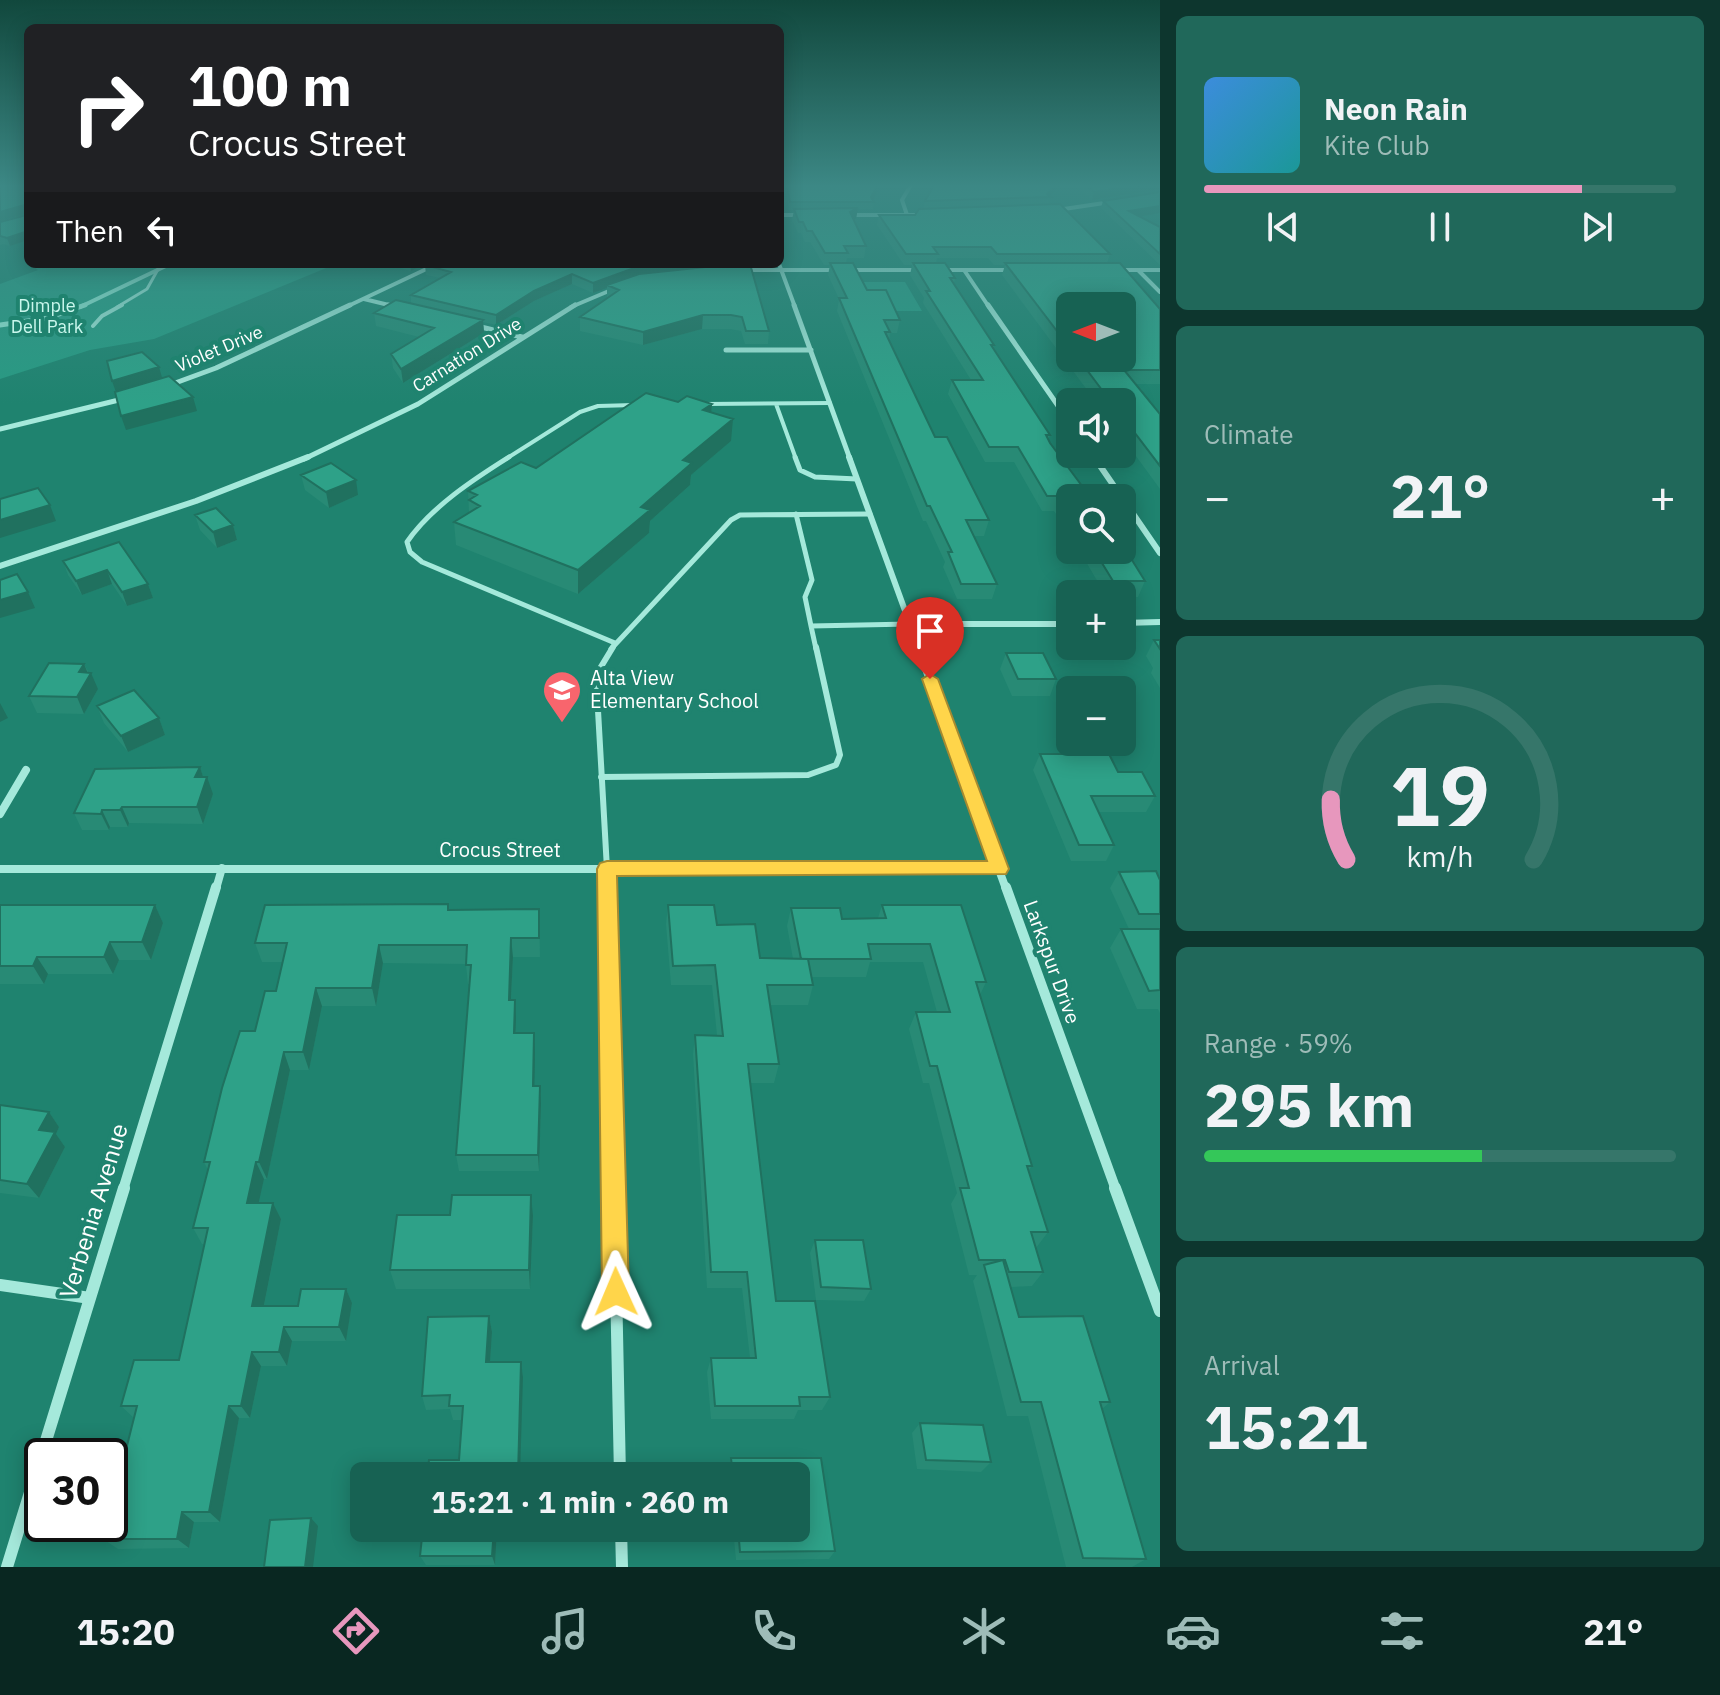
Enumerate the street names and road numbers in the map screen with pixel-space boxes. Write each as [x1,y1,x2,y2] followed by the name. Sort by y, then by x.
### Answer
[408,312,526,397] street label: Carnation Drive
[172,320,266,377] street label: Violet Drive
[439,836,561,863] street label: Crocus Street
[1018,896,1087,1027] street label: Larkspur Drive
[51,1119,135,1302] street label: Verbenia Avenue

